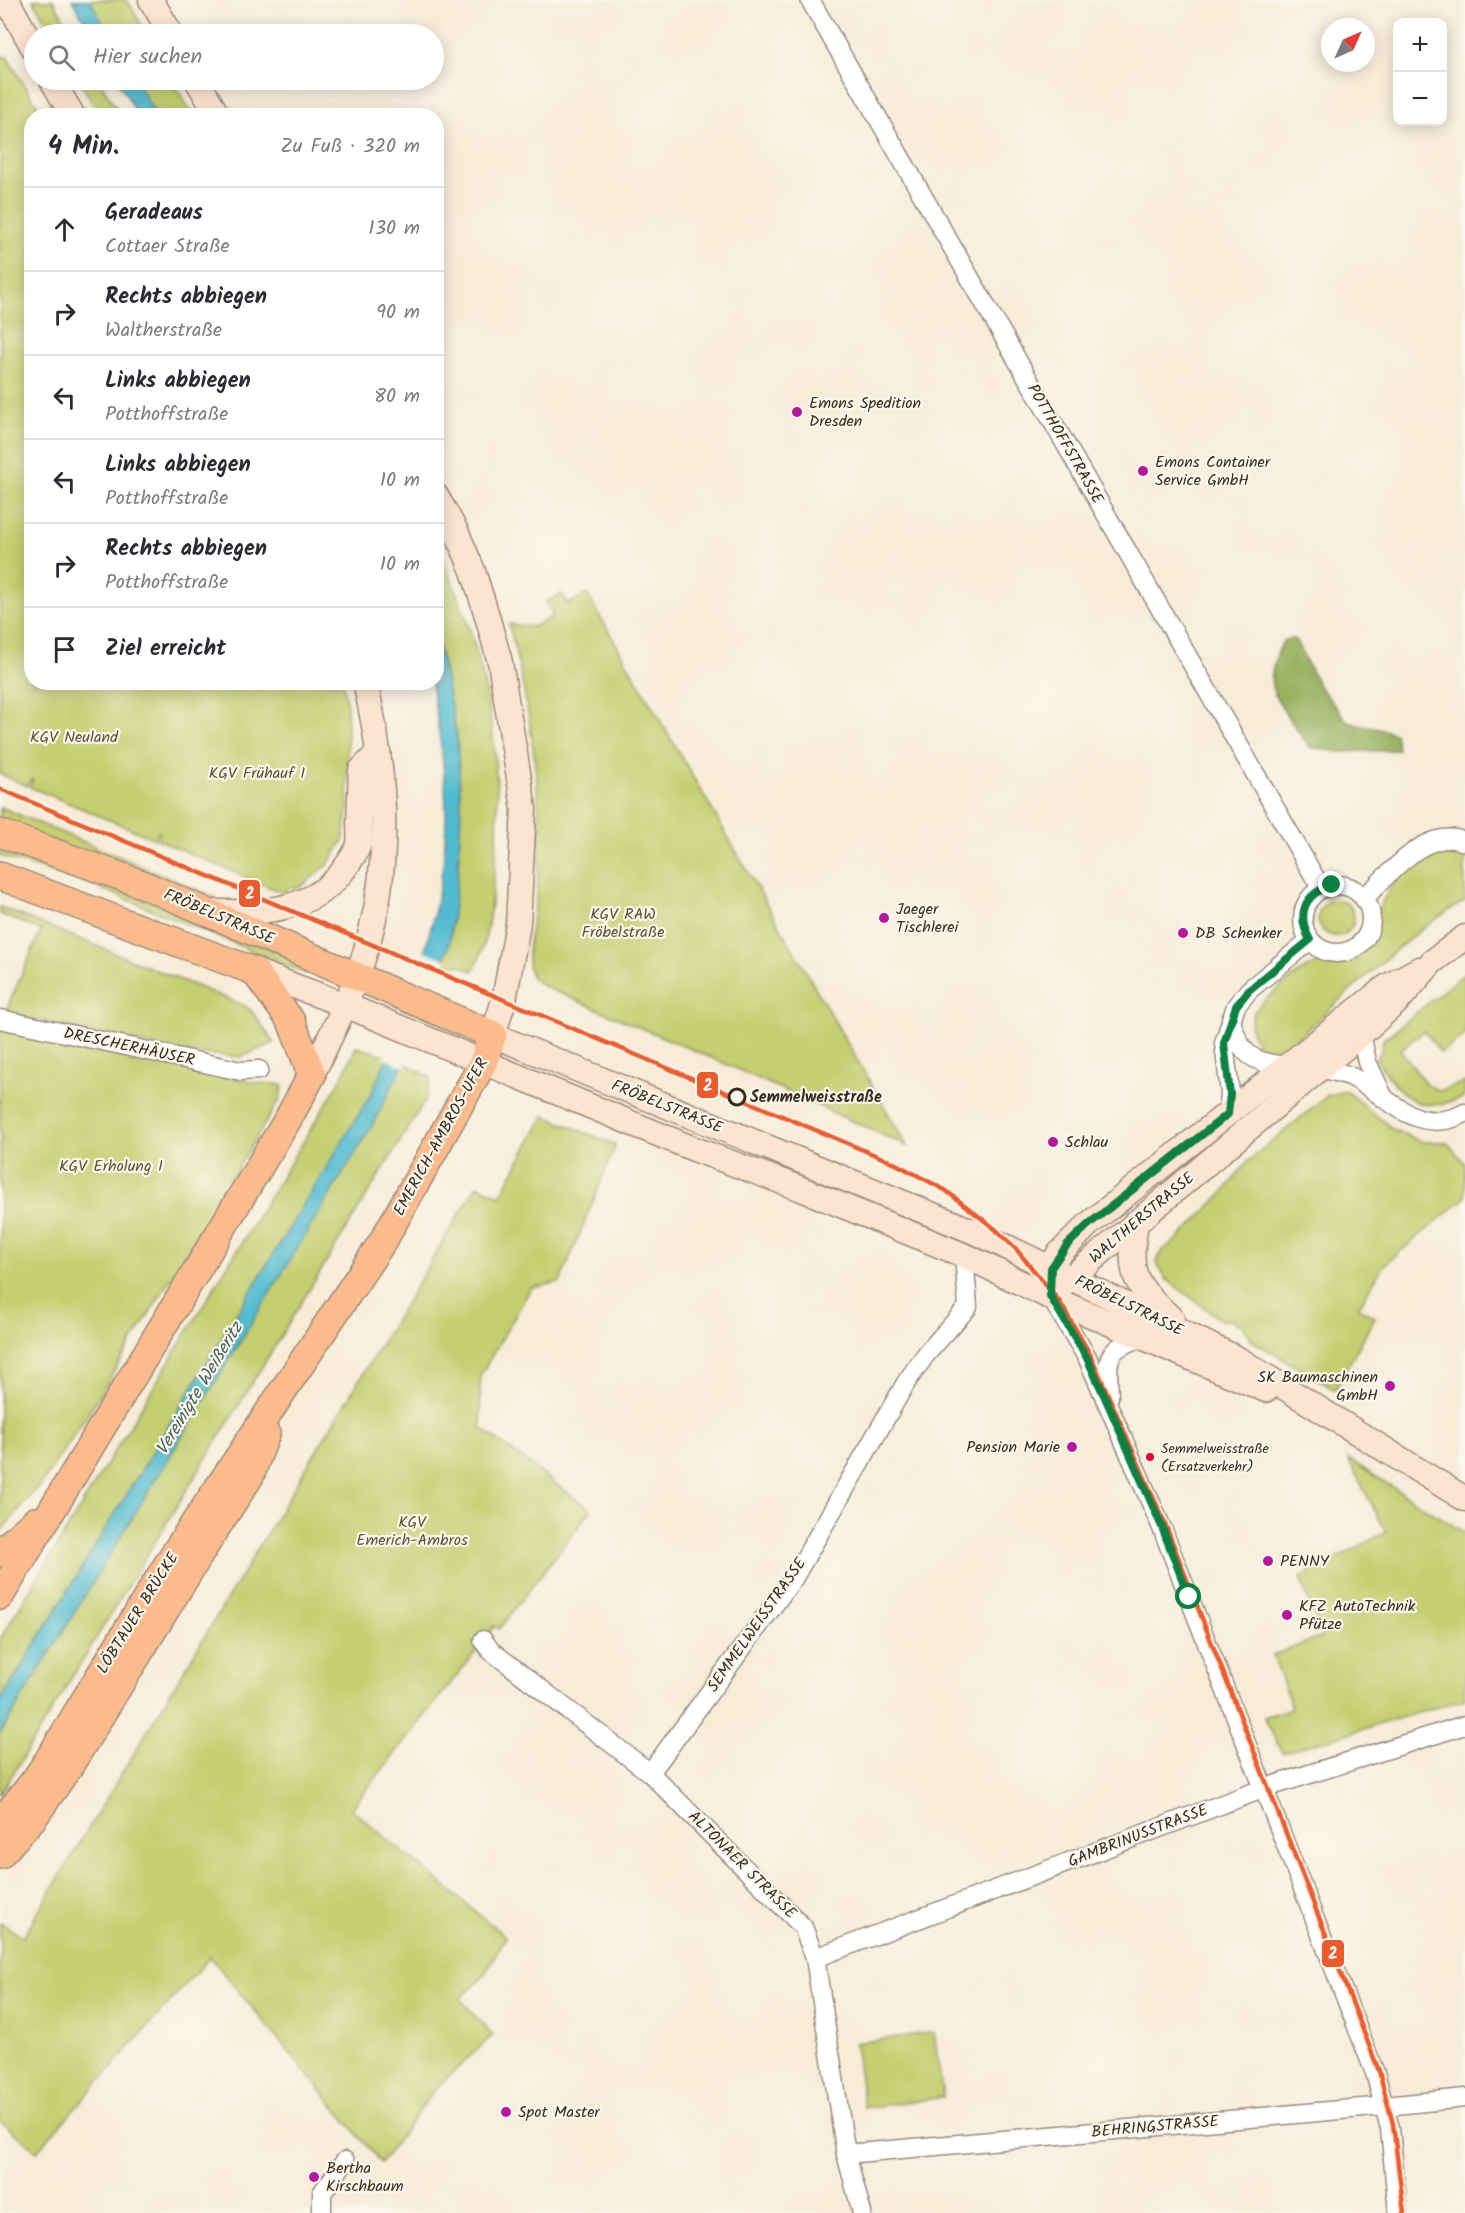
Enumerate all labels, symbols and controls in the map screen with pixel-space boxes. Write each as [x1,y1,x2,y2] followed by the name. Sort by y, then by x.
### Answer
[1321,18,1375,72] north arrow
[1393,18,1447,126] map controls
[1393,18,1447,72] button: +
[24,24,444,90] search box
[93,40,202,75] text: Hier suchen
[45,41,78,74] icon: search
[1393,72,1447,126] button: −
[48,126,119,168] text: 4 Min.
[280,131,420,163] text: Zu Fuß · 320 m
[105,196,203,231] text: Geradeaus
[48,213,81,246] icon: ahead
[368,213,420,245] text: 130 m
[105,231,230,263] text: Cottaer Straße
[105,280,267,315] text: Rechts abbiegen
[48,297,81,330] icon: right
[376,297,420,329] text: 90 m
[105,315,222,347] text: Waltherstraße
[105,364,251,399] text: Links abbiegen
[1020,379,1110,509] street label: POTTHOFFSTRASSE
[48,381,81,414] icon: left
[374,381,420,413] text: 80 m
[809,391,921,434] place label: Emons Spedition Dresden
[105,399,228,431] text: Potthoffstraße
[790,405,804,419] marker: Emons Spedition Dresden
[105,448,251,483] text: Links abbiegen
[1155,450,1272,493] place label: Emons Container Service GmbH
[1136,464,1150,478] marker: Emons Container Service GmbH
[48,465,81,498] icon: left
[380,465,420,497] text: 10 m
[105,483,228,515] text: Potthoffstraße
[105,532,267,567] text: Rechts abbiegen
[48,549,81,582] icon: right
[380,549,420,581] text: 10 m
[105,567,228,599] text: Potthoffstraße
[105,632,226,667] text: Ziel erreicht
[48,633,81,666] icon: arrive
[30,725,119,750] park label: KGV Neuland
[209,761,305,786] park label: KGV Frühauf I
[1318,871,1344,897] route end
[238,879,261,908] line badge: 2
[160,882,279,952] street label: FRÖBELSTRASSE
[245,882,255,907] text: 2
[896,897,959,940] place label: Jaeger Tischlerei
[582,902,664,945] park label: KGV RAW Fröbelstraße
[877,911,891,925] marker: Jaeger Tischlerei
[1195,921,1284,946] place label: DB Schenker
[1176,926,1190,940] marker: DB Schenker
[61,1021,197,1073] street label: DRESCHERHÄUSER
[387,1053,495,1221] street label: EMERICH-AMBROS-UFER
[696,1071,719,1099] line badge: 2
[607,1073,727,1141] street label: FRÖBELSTRASSE
[703,1074,713,1099] text: 2
[750,1085,882,1110] place label: Semmelweisstraße
[728,1088,746,1106] marker: Semmelweisstraße
[1065,1130,1109,1155] place label: Schlau
[1046,1135,1060,1149] marker: Schlau
[59,1154,163,1179] park label: KGV Erholung I
[1084,1166,1201,1270] street label: WALTHERSTRASSE
[1070,1269,1188,1343] street label: FRÖBELSTRASSE
[149,1315,252,1461] water label: Vereinigte Weißeritz
[1257,1365,1378,1408] place label: SK Baumaschinen GmbH
[1383,1379,1397,1393] marker: SK Baumaschinen GmbH
[966,1435,1060,1460] place label: Pension Marie
[1161,1438,1270,1478] place label: Semmelweisstraße (Ersatzverkehr)
[1065,1440,1079,1454] marker: Pension Marie
[1144,1451,1156,1463] marker: Semmelweisstraße (Ersatzverkehr)
[356,1510,468,1553] park label: KGV Emerich-Ambros
[91,1547,186,1679] street label: LÖBTAUER BRÜCKE
[1280,1549,1330,1574] place label: PENNY
[701,1552,813,1697] street label: SEMMELWEISSTRASSE
[1261,1554,1275,1568] marker: PENNY
[1175,1583,1201,1609] route start
[1299,1594,1416,1637] place label: KFZ AutoTechnik Pfütze
[1280,1608,1294,1622] marker: KFZ AutoTechnik Pfütze
[1064,1798,1212,1874] street label: GAMBRINUSSTRASSE
[682,1805,803,1926] street label: ALTONAER STRASSE
[1321,1939,1345,1968] line badge: 2
[1328,1942,1338,1967] text: 2
[518,2100,601,2125] place label: Spot Master
[499,2105,513,2119] marker: Spot Master
[1090,2109,1220,2145] street label: BEHRINGSTRASSE
[326,2156,404,2199] place label: Bertha Kirschbaum
[307,2170,321,2184] marker: Bertha Kirschbaum

